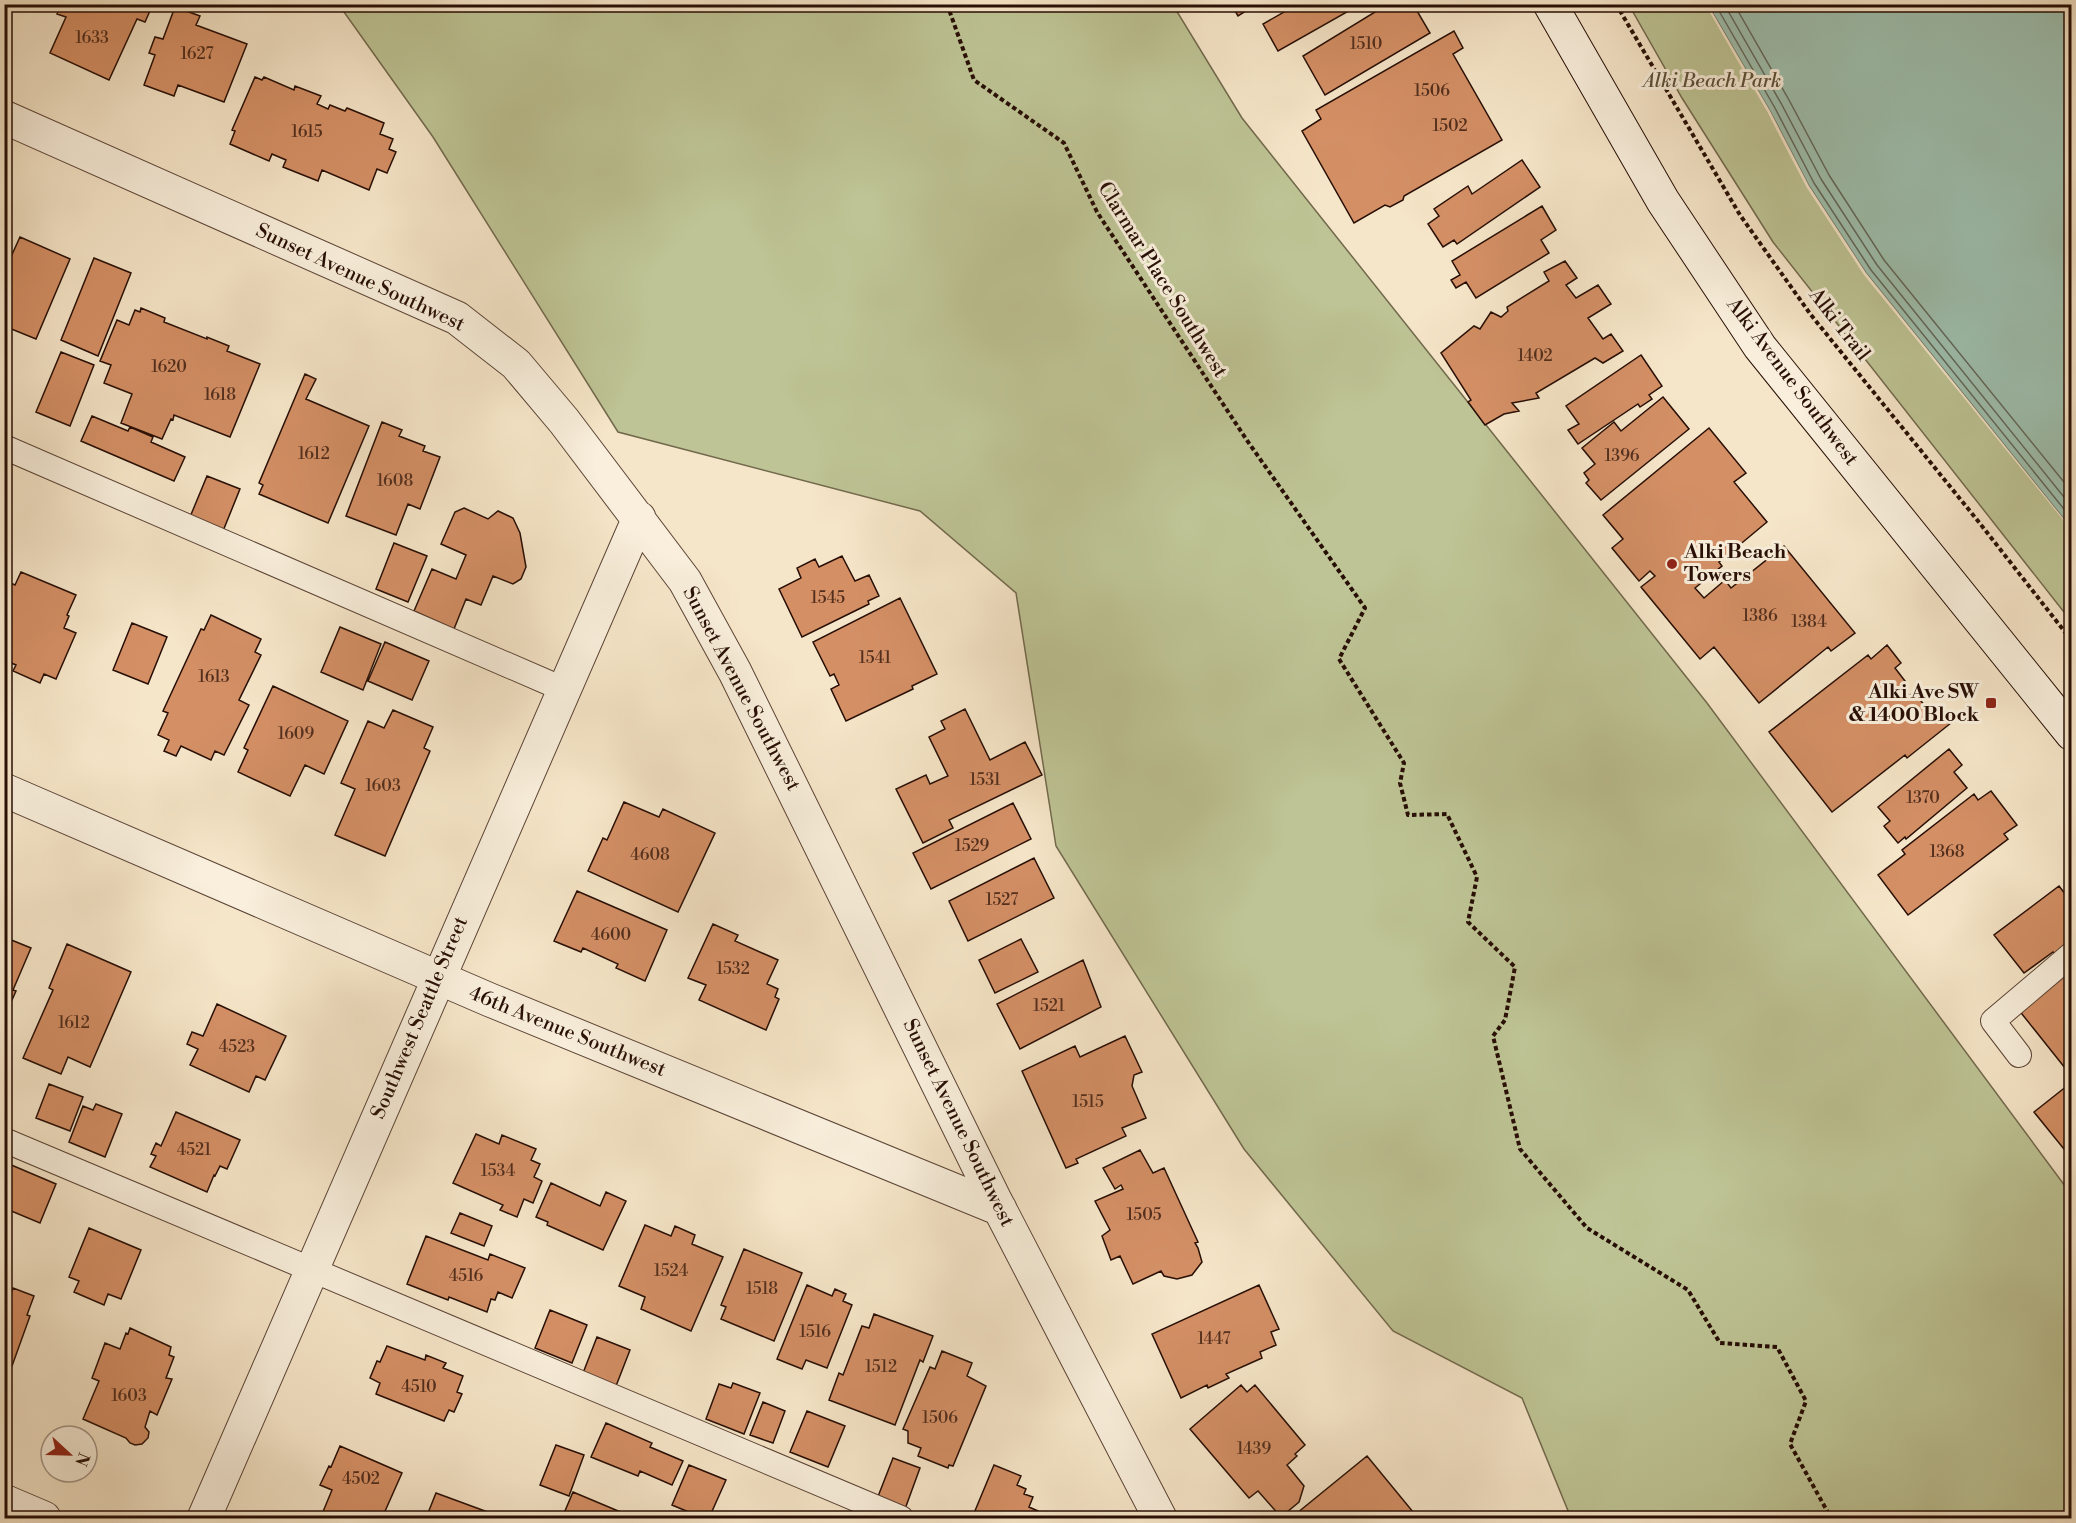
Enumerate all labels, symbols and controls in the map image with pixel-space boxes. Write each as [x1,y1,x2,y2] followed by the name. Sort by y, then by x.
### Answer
[75,28,109,48] house number: 1633
[1350,34,1382,54] house number: 1510
[180,44,214,64] house number: 1627
[1641,69,1781,94] park label: Alki Beach Park
[1414,81,1450,101] house number: 1506
[1432,116,1468,136] house number: 1502
[291,122,323,142] house number: 1615
[1091,177,1233,383] street label: Clarmar Place Southwest
[251,219,469,337] street label: Sunset Avenue Southwest
[1802,283,1875,366] street label: Alki Trail
[1720,292,1863,471] street label: Alki Avenue Southwest
[1517,346,1553,366] house number: 1402
[151,357,187,377] house number: 1620
[204,385,236,405] house number: 1618
[298,444,330,464] house number: 1612
[1604,446,1640,466] house number: 1396
[377,471,413,491] house number: 1608
[1683,540,1787,588] place label: Alki Beach Towers
[1665,557,1679,571] marker: Alki Beach Towers
[676,583,806,795] street label: Sunset Avenue Southwest
[811,588,845,608] house number: 1545
[1742,606,1778,626] house number: 1386
[1791,612,1827,632] house number: 1384
[859,648,891,668] house number: 1541
[198,667,230,687] house number: 1613
[1849,680,1980,728] place label: Alki Ave SW & 1400 Block
[1984,696,1998,710] marker: Alki Ave SW & 1400 Block
[278,724,314,744] house number: 1609
[969,770,1001,790] house number: 1531
[365,776,401,796] house number: 1603
[1906,788,1940,808] house number: 1370
[955,836,990,856] house number: 1529
[1929,842,1965,862] house number: 1368
[630,845,670,865] house number: 4608
[986,890,1018,910] house number: 1527
[366,913,474,1123] street label: Southwest Seattle Street
[591,925,631,945] house number: 4600
[716,959,750,979] house number: 1532
[465,981,669,1083] street label: 46th Avenue Southwest
[1033,996,1065,1016] house number: 1521
[58,1013,90,1033] house number: 1612
[897,1015,1019,1231] street label: Sunset Avenue Southwest
[219,1037,255,1057] house number: 4523
[1072,1092,1104,1112] house number: 1515
[177,1140,211,1160] house number: 4521
[481,1161,516,1181] house number: 1534
[1126,1205,1162,1225] house number: 1505
[654,1261,689,1281] house number: 1524
[449,1266,483,1286] house number: 4516
[746,1279,778,1299] house number: 1518
[799,1322,831,1342] house number: 1516
[1197,1329,1231,1349] house number: 1447
[865,1357,897,1377] house number: 1512
[401,1377,437,1397] house number: 4510
[111,1386,147,1406] house number: 1603
[922,1408,958,1428] house number: 1506
[39,1424,99,1484] north arrow
[1237,1439,1271,1459] house number: 1439
[70,1450,94,1469] text: N
[342,1469,380,1489] house number: 4502

